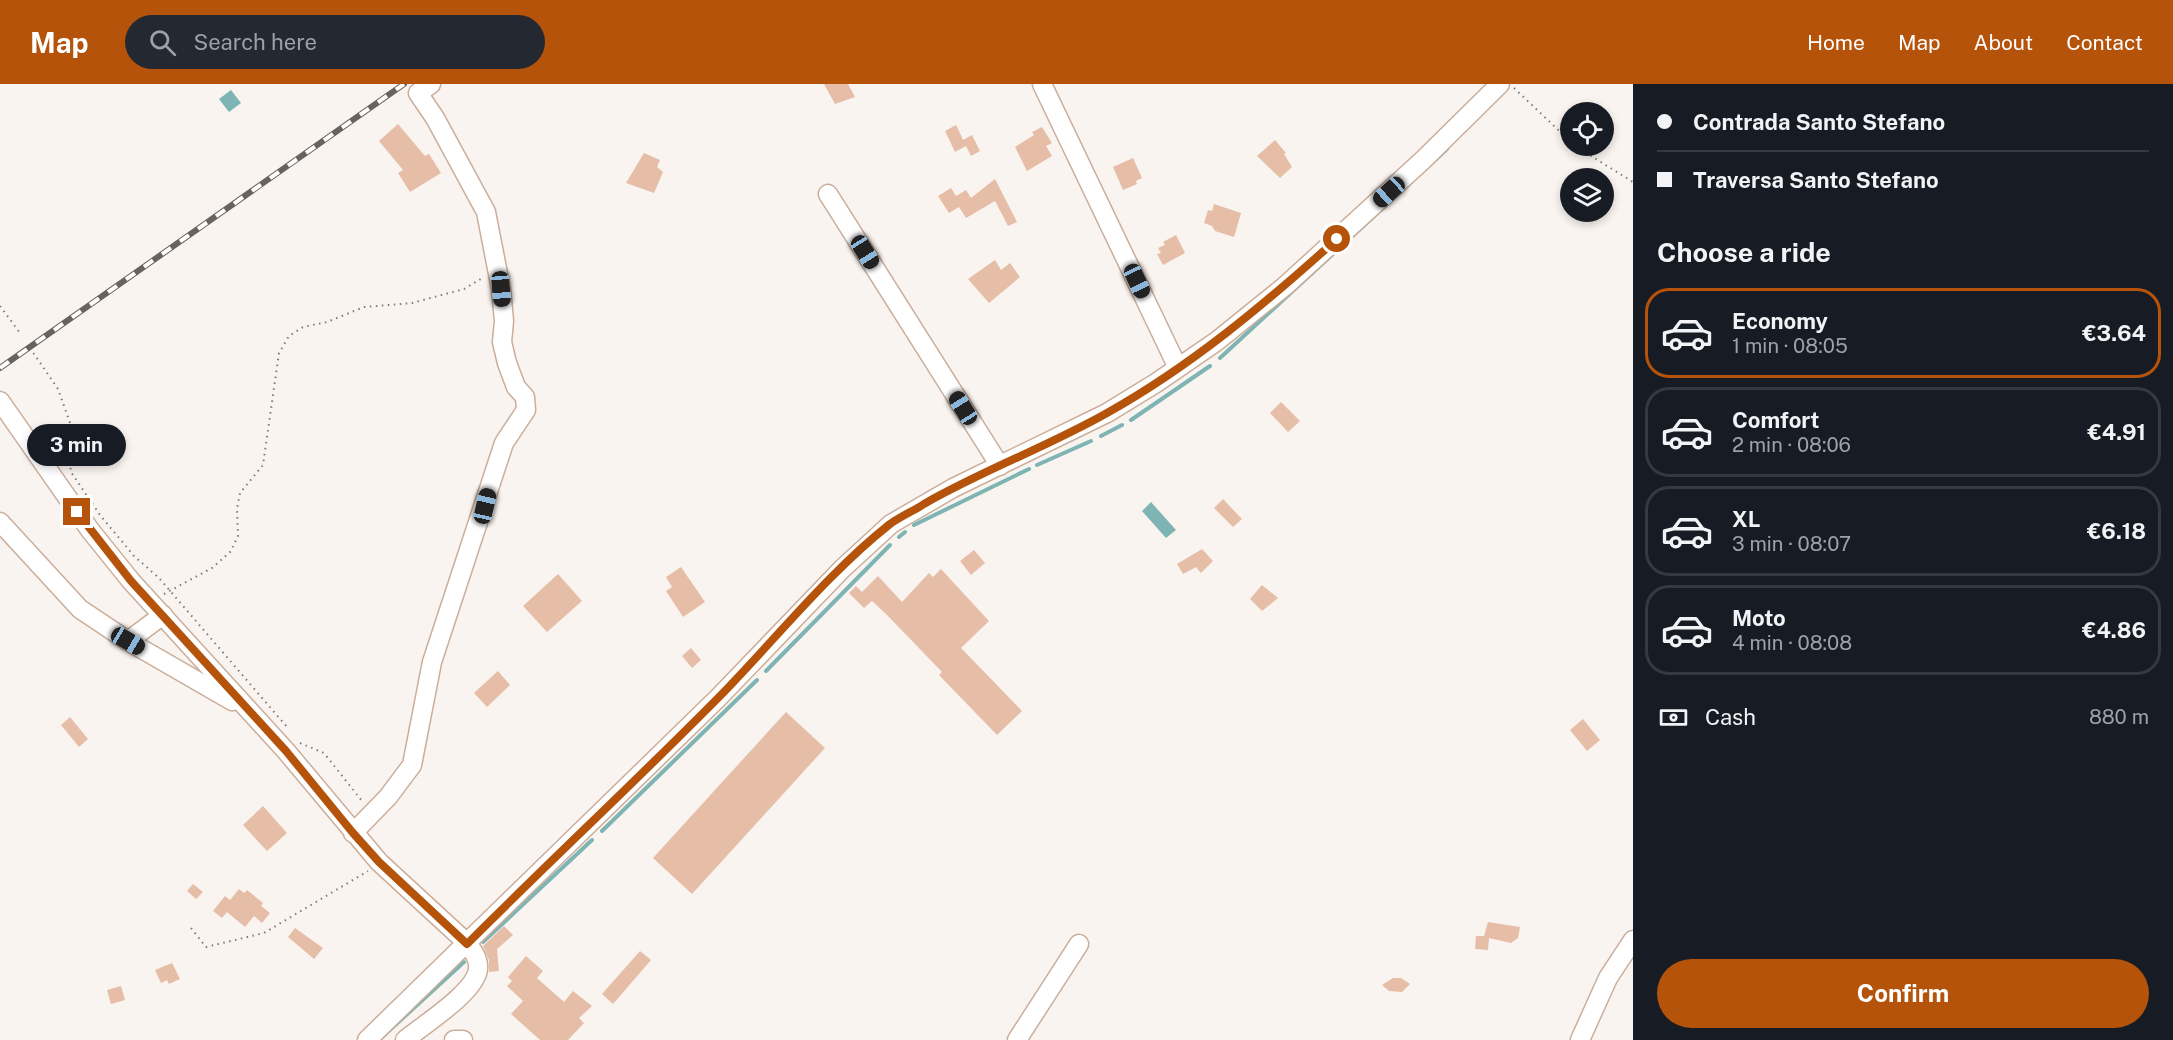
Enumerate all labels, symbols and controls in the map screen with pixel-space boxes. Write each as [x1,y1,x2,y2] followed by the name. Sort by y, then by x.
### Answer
[125,15,545,69] search box
[30,26,89,59] text: Map
[146,26,179,59] icon: search
[194,29,317,55] text: Search here
[1807,30,1865,55] text: Home
[1898,30,1941,55] text: Map
[1974,30,2033,55] text: About
[2066,30,2143,55] text: Contact
[1560,102,1614,222] map controls
[1560,102,1614,156] button: locate
[1693,109,1945,135] text: Contrada Santo Stefano
[1693,167,1939,193] text: Traversa Santo Stefano
[1560,168,1614,222] button: layers
[1370,173,1408,211] car
[1323,225,1350,252] route start
[848,232,882,272] car
[1657,236,1831,268] text: Choose a ride
[1121,261,1153,301] car
[490,270,512,308] car
[1660,306,1714,360] icon: car
[1732,308,1828,334] text: Economy
[2082,320,2146,346] text: €3.64
[1732,334,1848,358] text: 1 min · 08:05
[946,388,980,428] car
[1660,405,1714,459] icon: car
[1732,407,1819,433] text: Comfort
[2087,419,2146,445] text: €4.91
[28,425,127,467] callout: 3 min
[50,433,103,457] text: 3 min
[1732,433,1851,457] text: 2 min · 08:06
[472,486,498,526] car
[63,498,90,525] route end
[1660,504,1714,558] icon: car
[1732,506,1760,532] text: XL
[2087,518,2146,544] text: €6.18
[1732,532,1851,556] text: 3 min · 08:07
[1660,603,1714,657] icon: car
[1732,605,1786,631] text: Moto
[2082,617,2146,643] text: €4.86
[108,624,148,658] car
[1732,631,1852,655] text: 4 min · 08:08
[1657,701,1690,734] icon: cash
[1705,704,1756,730] text: Cash
[2089,705,2149,729] text: 880 m
[1657,959,2149,1028] button: Confirm

